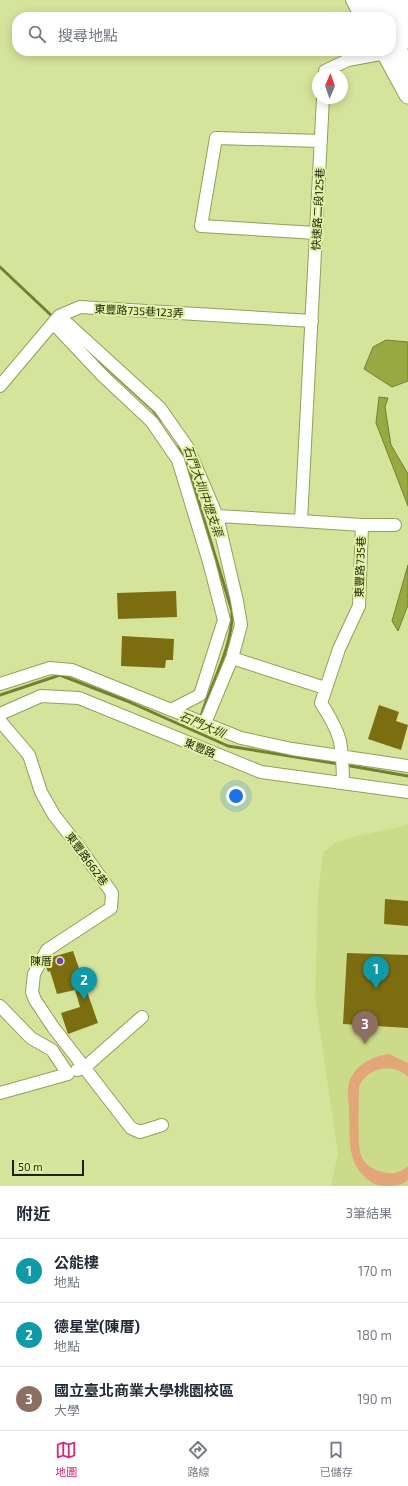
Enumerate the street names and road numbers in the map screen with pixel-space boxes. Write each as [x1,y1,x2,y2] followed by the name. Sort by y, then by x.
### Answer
[309,167,326,250] street label: 快速路二段125巷
[94,302,184,319] street label: 東豐路735巷123弄
[352,536,367,598] street label: 東豐路735巷
[182,735,218,760] street label: 東豐路
[64,829,111,888] street label: 東豐路662巷

